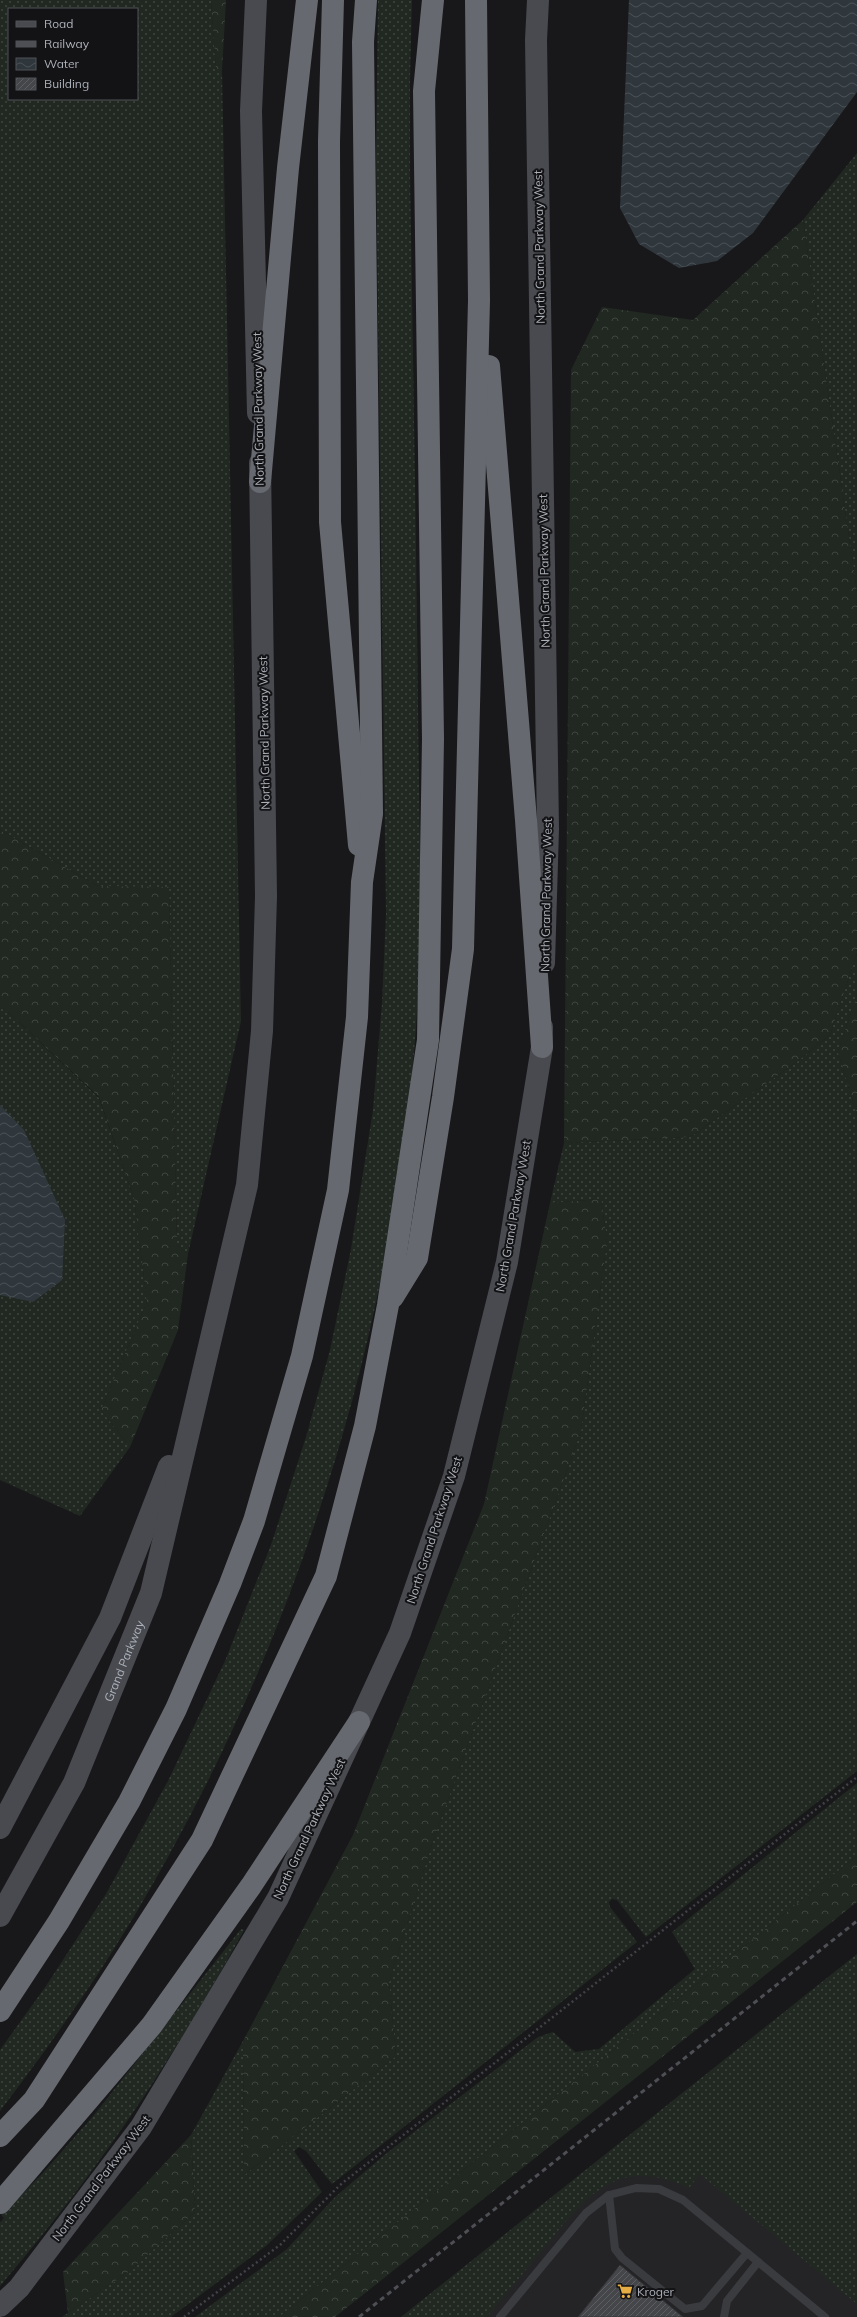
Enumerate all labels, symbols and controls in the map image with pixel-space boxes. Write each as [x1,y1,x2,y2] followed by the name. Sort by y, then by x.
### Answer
[8,8,138,100] legend
[44,16,73,31] text: Road
[44,36,90,51] text: Railway
[44,56,80,71] text: Water
[44,76,89,91] text: Building
[530,170,548,324] street label: North Grand Parkway West
[249,332,267,486] street label: North Grand Parkway West
[535,494,553,648] street label: North Grand Parkway West
[255,656,273,810] street label: North Grand Parkway West
[537,818,555,972] street label: North Grand Parkway West
[492,1139,534,1293] street label: North Grand Parkway West
[403,1455,465,1605] street label: North Grand Parkway West
[100,1617,147,1704] street label: Grand Parkway
[270,1756,348,1902] street label: North Grand Parkway West
[49,2112,153,2244] street label: North Grand Parkway West
[616,2282,634,2300] supermarket icon: Kroger
[637,2284,675,2299] place label: Kroger

